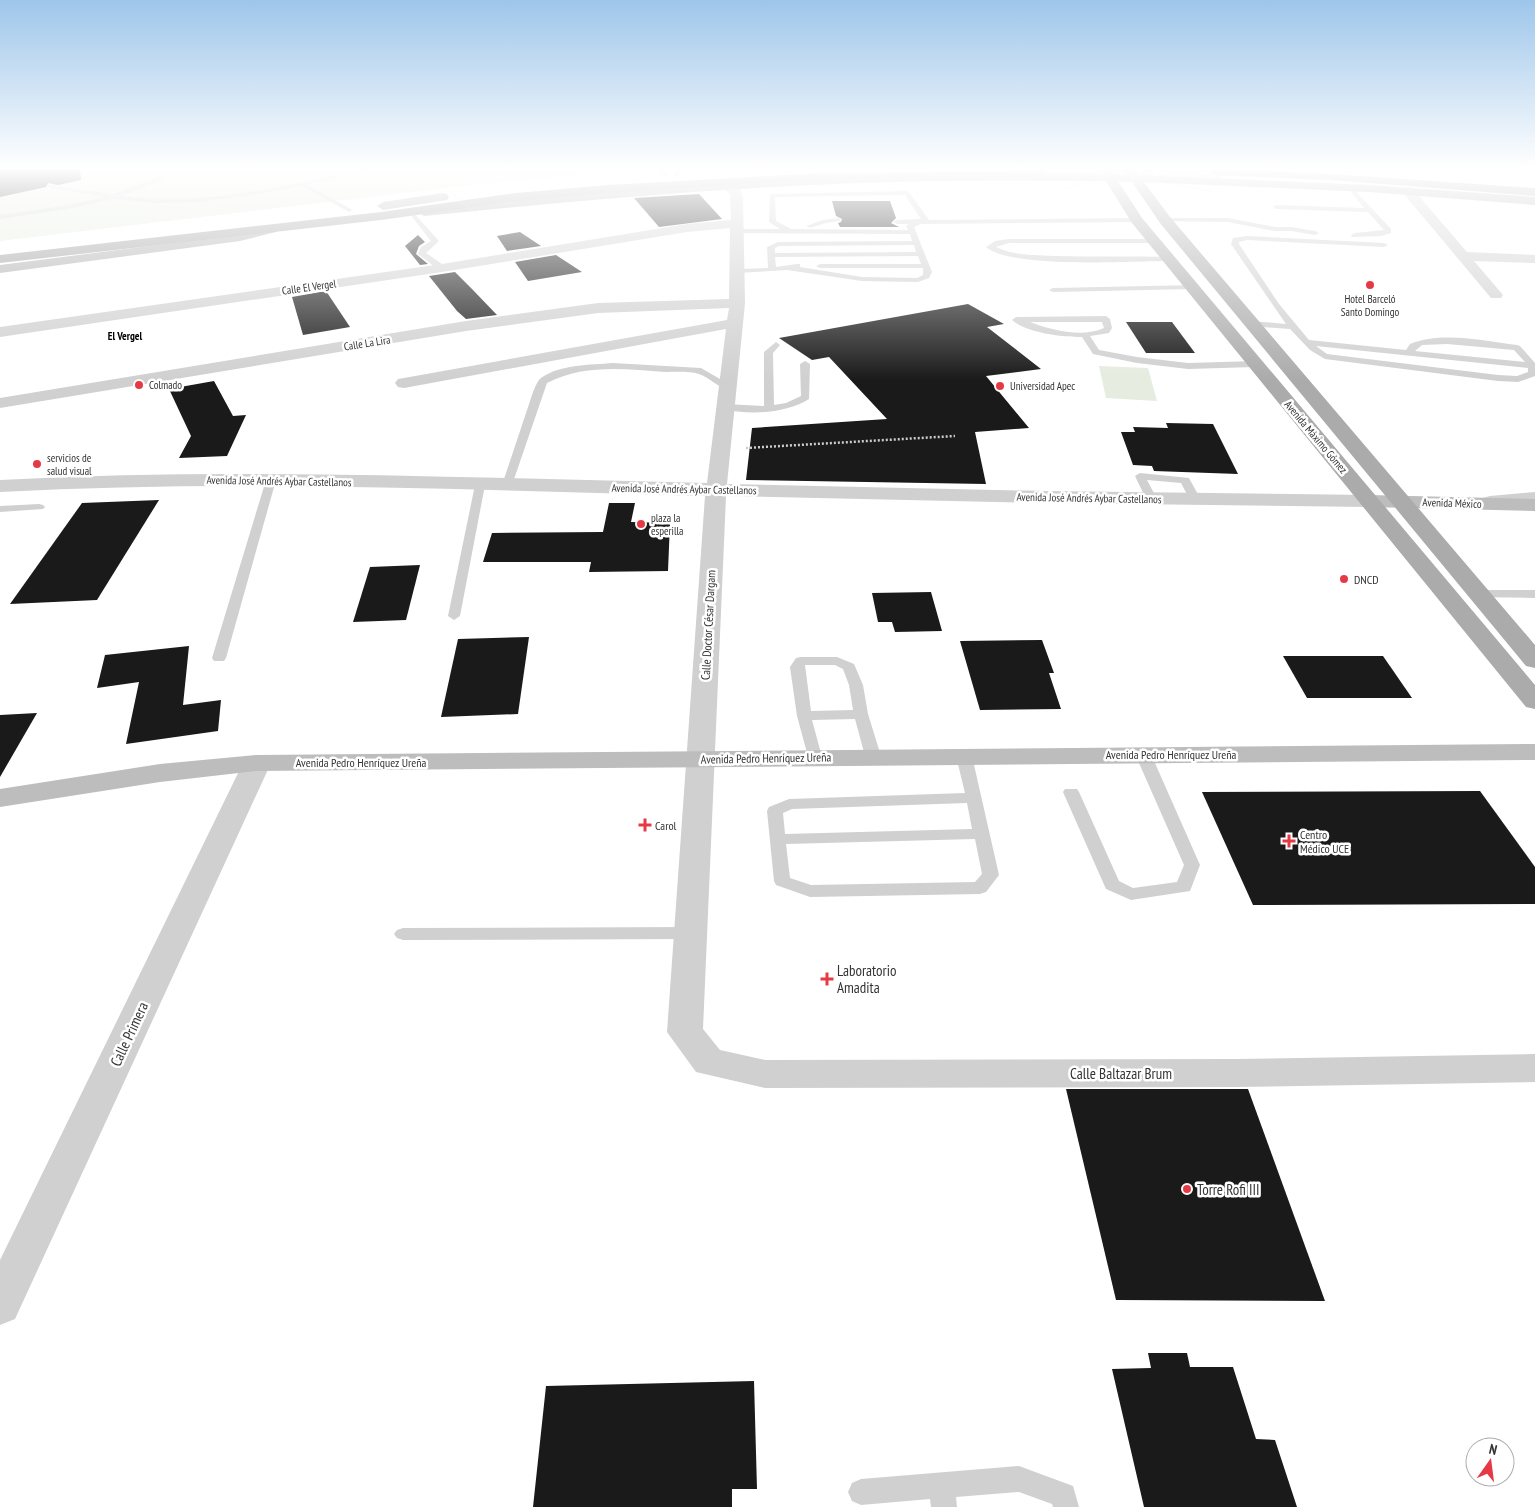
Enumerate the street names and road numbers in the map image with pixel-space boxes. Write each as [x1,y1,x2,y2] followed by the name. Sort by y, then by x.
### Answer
[281,276,337,298] street label: Calle El Vergel
[343,332,391,354] street label: Calle La Lira
[1281,398,1351,476] street label: Avenida Máximo Gómez
[206,473,352,489] street label: Avenida José Andrés Aybar Castellanos
[611,481,757,497] street label: Avenida José Andrés Aybar Castellanos
[1016,490,1162,506] street label: Avenida José Andrés Aybar Castellanos
[1422,495,1482,511] street label: Avenida México
[698,569,718,680] street label: Calle Doctor César Dargam
[1106,747,1236,762] street label: Avenida Pedro Henríquez Ureña
[701,749,832,767] street label: Avenida Pedro Henríquez Ureña
[296,755,426,770] street label: Avenida Pedro Henríquez Ureña
[106,999,152,1069] street label: Calle Primera
[1070,1064,1172,1083] street label: Calle Baltazar Brum

